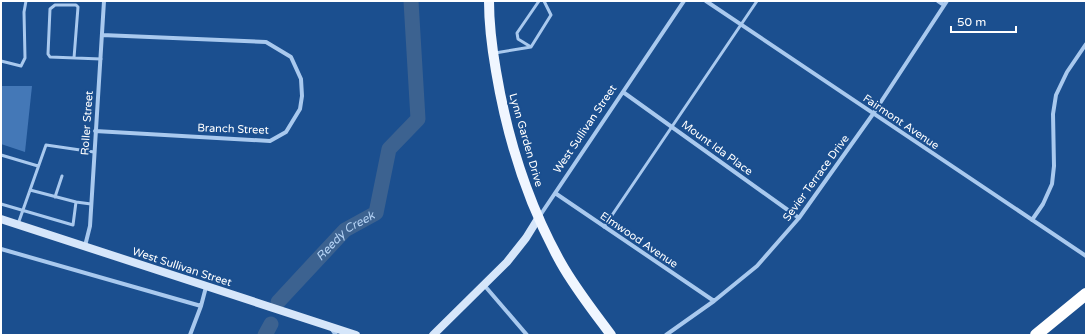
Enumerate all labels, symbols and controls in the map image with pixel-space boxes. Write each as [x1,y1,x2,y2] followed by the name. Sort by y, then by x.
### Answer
[951,8,1016,34] scale bar
[957,15,986,29] text: 50 m
[551,82,619,176] street label: West Sullivan Street
[78,90,96,156] street label: Roller Street
[506,92,546,188] street label: Lynn Garden Drive
[861,92,941,152] street label: Fairmont Avenue
[679,118,755,178] street label: Mount Ida Place
[197,121,269,137] street label: Branch Street
[780,132,852,224] street label: Sevier Terrace Drive
[313,207,378,264] water label: Reedy Creek
[598,209,680,271] street label: Elmwood Avenue
[131,245,233,289] street label: West Sullivan Street

